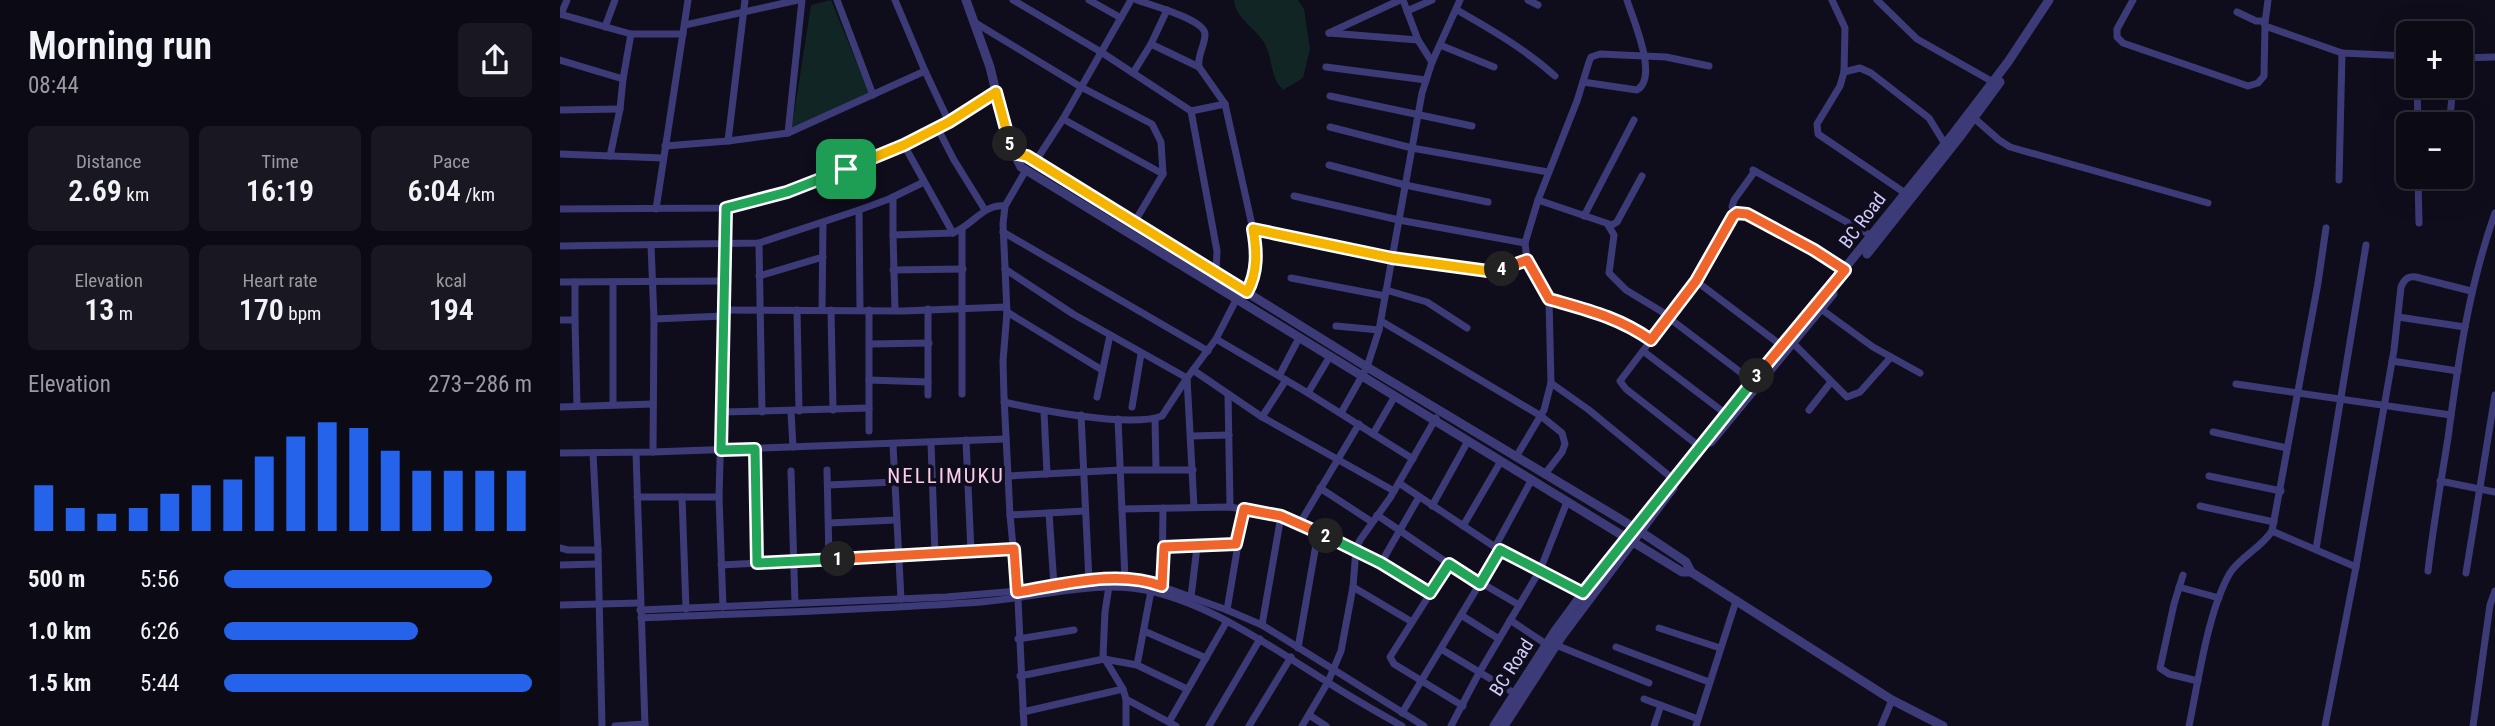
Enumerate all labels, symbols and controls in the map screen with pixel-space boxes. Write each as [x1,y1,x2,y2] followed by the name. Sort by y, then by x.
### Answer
[2396,21,2473,189] map controls
[2396,21,2473,98] button: +
[458,23,532,97] button: share
[28,24,212,68] text: Morning run
[28,72,79,99] text: 08:44
[2396,112,2473,189] button: −
[993,127,1028,162] pin: 5
[1005,132,1014,155] text: 5
[816,139,876,199] pin
[76,150,141,173] text: Distance
[261,150,299,173] text: Time
[433,150,470,173] text: Pace
[827,150,865,188] icon: arrive
[68,173,122,208] text: 2.69
[246,173,314,208] text: 16:19
[408,173,461,208] text: 6:04
[122,183,149,206] text: km
[461,183,495,206] text: /km
[1834,188,1891,253] street label: BC Road
[1485,252,1520,286] pin: 4
[1497,257,1506,280] text: 4
[74,269,143,292] text: Elevation
[242,269,318,292] text: Heart rate
[436,269,467,292] text: kcal
[84,292,114,327] text: 13
[239,292,284,327] text: 170
[429,292,474,327] text: 194
[114,302,133,325] text: m
[284,302,321,325] text: bpm
[1740,358,1774,394] pin: 3
[1752,364,1761,387] text: 3
[28,371,111,398] text: Elevation
[428,371,532,398] text: 273–286 m
[887,464,1005,488] district label: NELLIMUKU
[1308,518,1344,554] pin: 2
[1321,524,1330,547] text: 2
[820,542,856,576] pin: 1
[833,547,842,570] text: 1
[28,566,85,593] text: 500 m
[140,566,179,593] text: 5:56
[28,618,91,645] text: 1.0 km
[140,618,179,645] text: 6:26
[1484,634,1538,700] street label: BC Road
[28,670,91,697] text: 1.5 km
[140,670,179,697] text: 5:44

